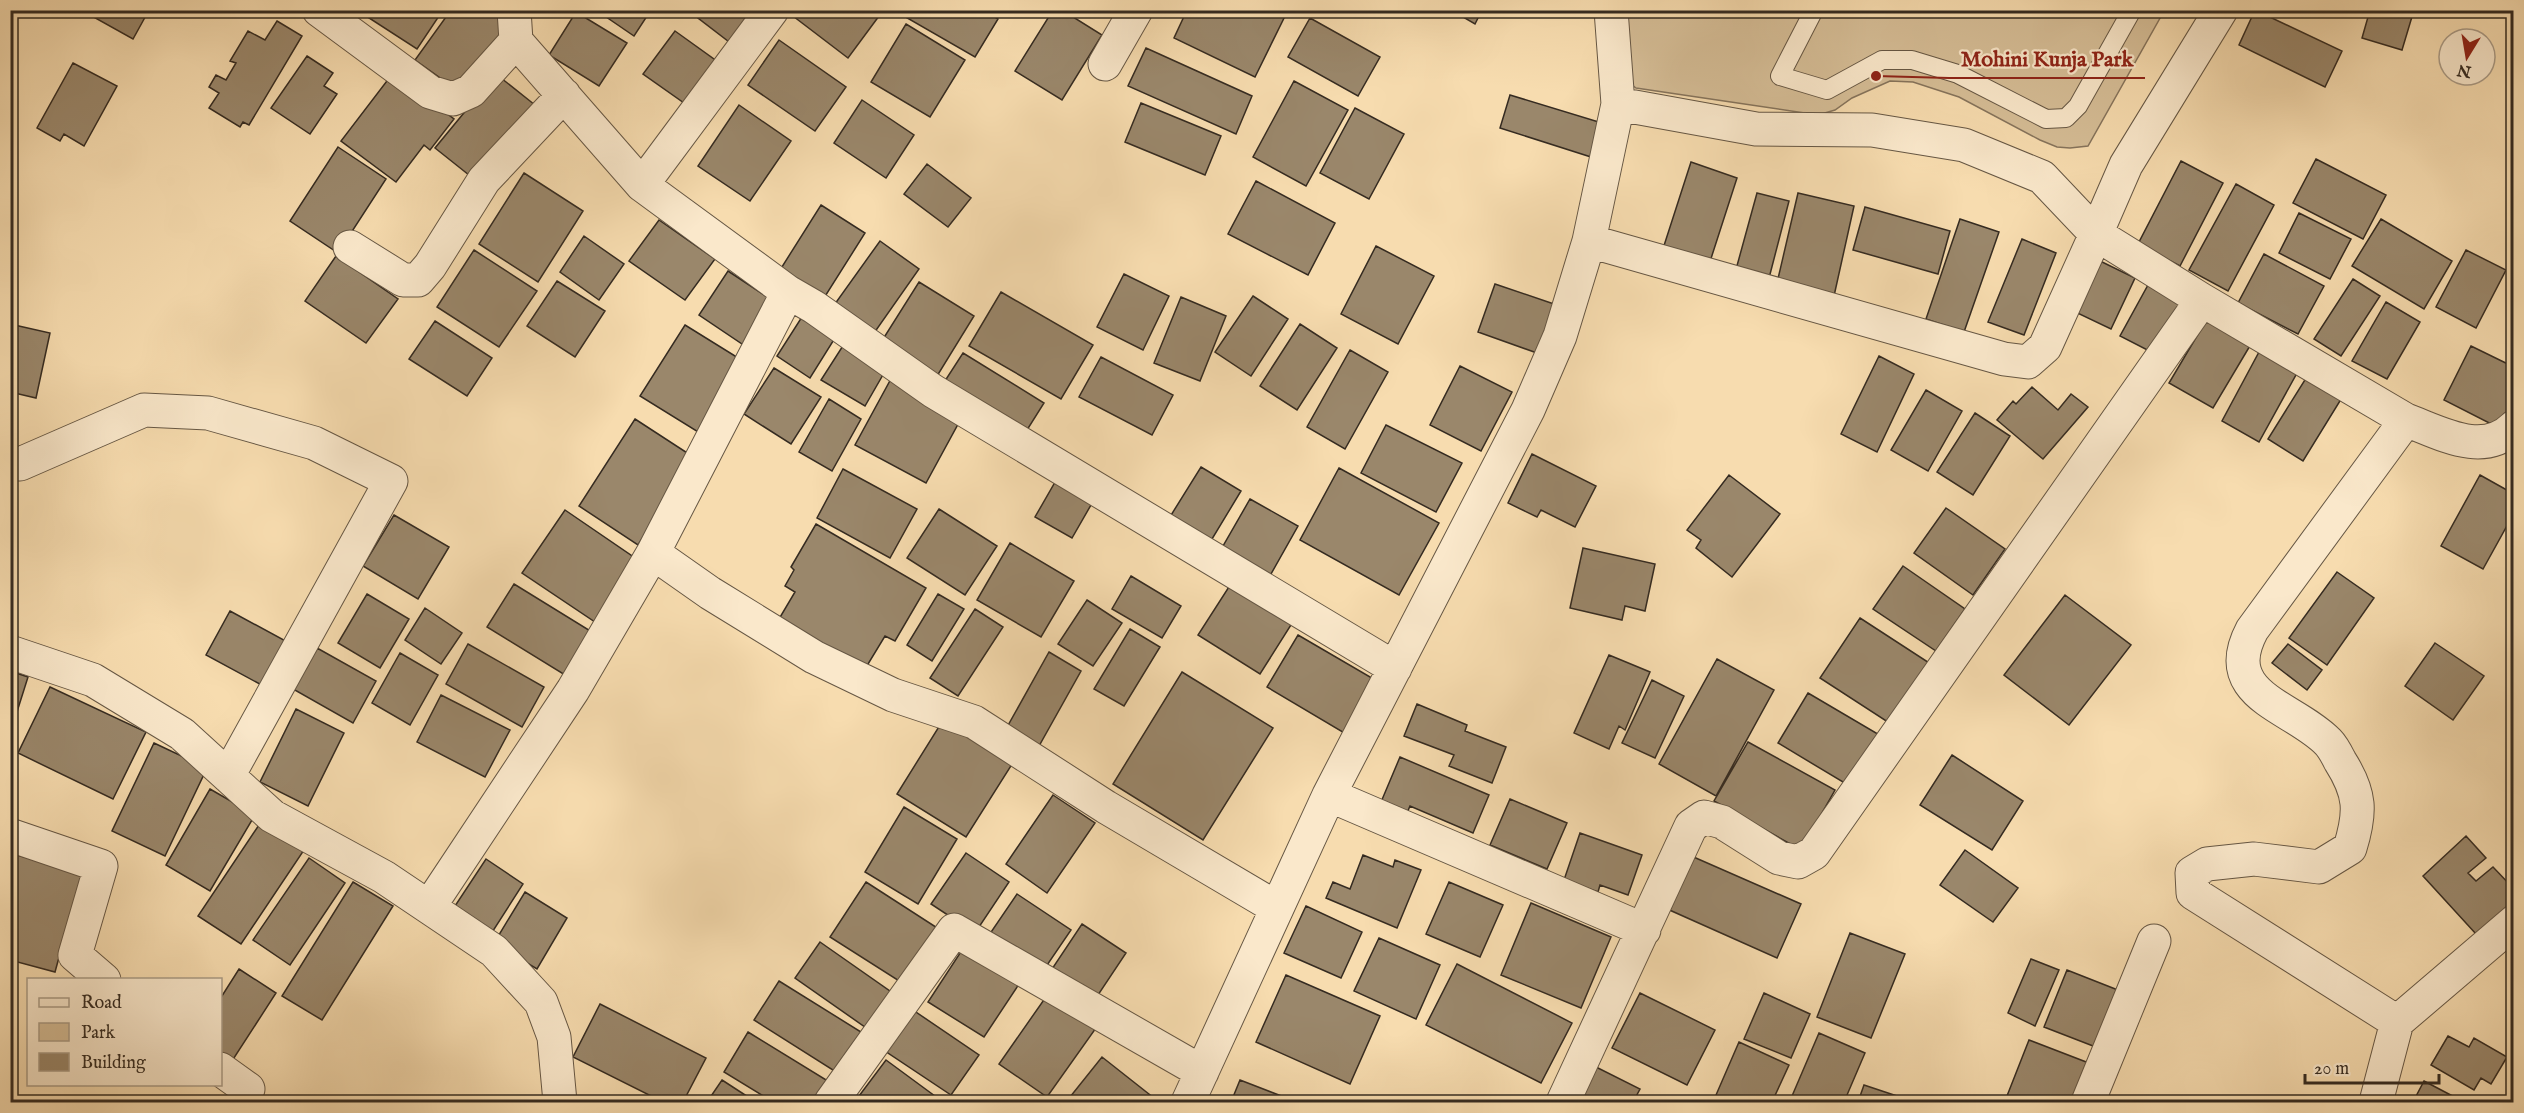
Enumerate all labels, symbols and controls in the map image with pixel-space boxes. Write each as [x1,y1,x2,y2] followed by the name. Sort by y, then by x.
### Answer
[2437,27,2497,87] north arrow
[1949,38,2145,78] callout: Mohini Kunja Park
[1961,46,2134,74] text: Mohini Kunja Park
[2456,59,2474,81] text: N
[27,978,222,1086] legend
[81,992,122,1015] text: Road
[81,1022,116,1045] text: Park
[2305,1047,2438,1085] scale bar
[81,1052,146,1075] text: Building
[2314,1058,2349,1081] text: 20 m

